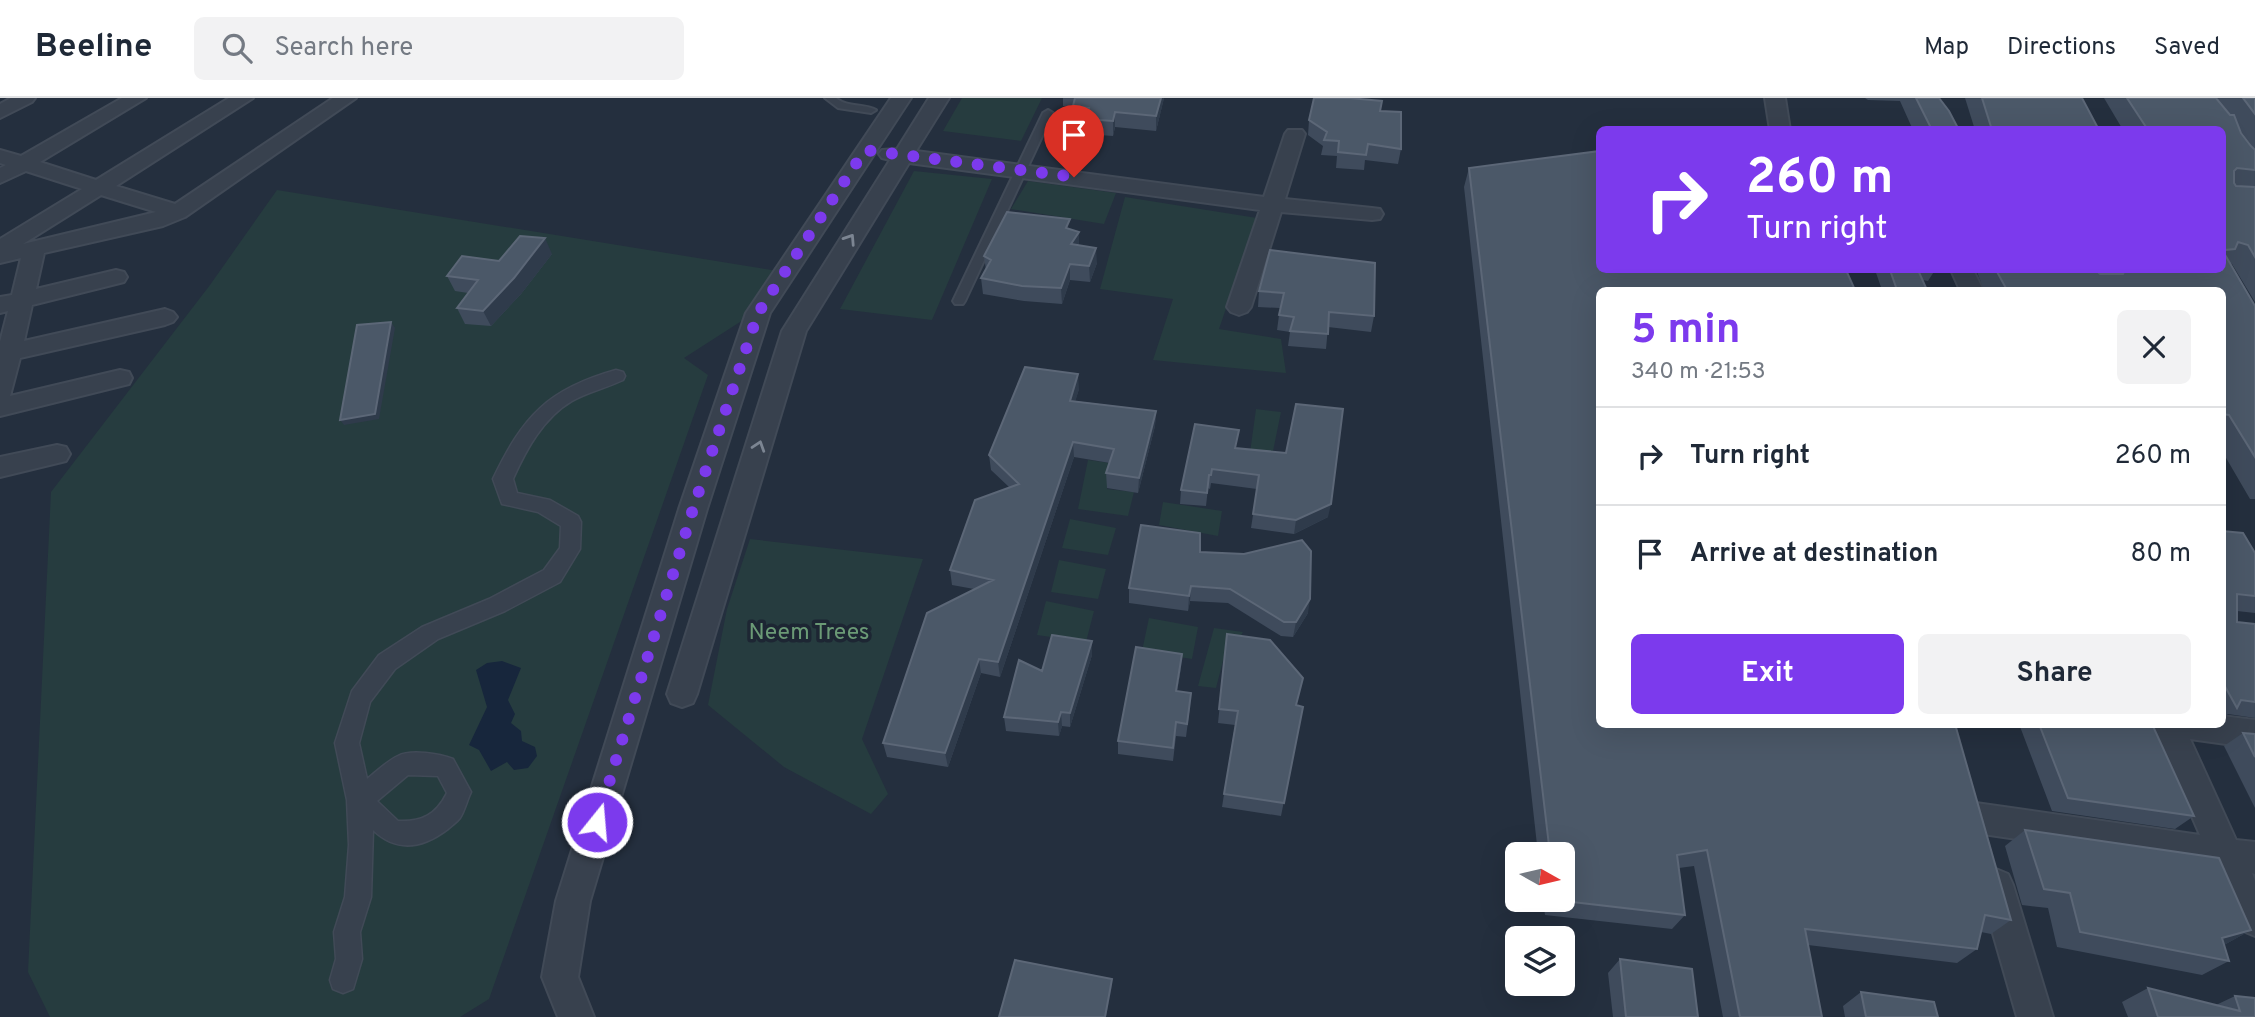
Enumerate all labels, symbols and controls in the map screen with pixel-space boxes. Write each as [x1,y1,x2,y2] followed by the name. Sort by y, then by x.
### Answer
[194,17,684,80] search box
[35,27,152,69] text: Beeline
[218,29,256,67] icon: search
[274,32,413,65] text: Search here
[1924,33,1969,63] text: Map
[2007,33,2116,63] text: Directions
[2154,33,2220,63] text: Saved
[1044,105,1104,177] pin
[1055,116,1093,154] icon: arrive
[1746,149,1893,211] text: 260 m
[1631,154,1722,245] icon: right
[1746,210,1888,250] text: Turn right
[841,234,854,247] one-way arrow
[1631,305,1741,358] text: 5 min
[2117,310,2191,384] button: close
[1631,358,1766,387] text: 340 m · 21:53
[1631,437,1669,475] icon: right
[751,440,766,452] one-way arrow
[1690,440,1810,473] text: Turn right
[2115,440,2191,473] text: 260 m
[1631,535,1669,573] icon: arrive
[1690,538,1938,571] text: Arrive at destination
[2131,538,2191,571] text: 80 m
[748,619,870,648] park label: Neem Trees
[1631,634,1904,714] button: Exit
[1918,634,2191,714] button: Share
[560,785,634,859] position arrow
[1505,842,1575,912] north arrow
[1505,842,1575,996] map controls
[1505,926,1575,996] button: layers

